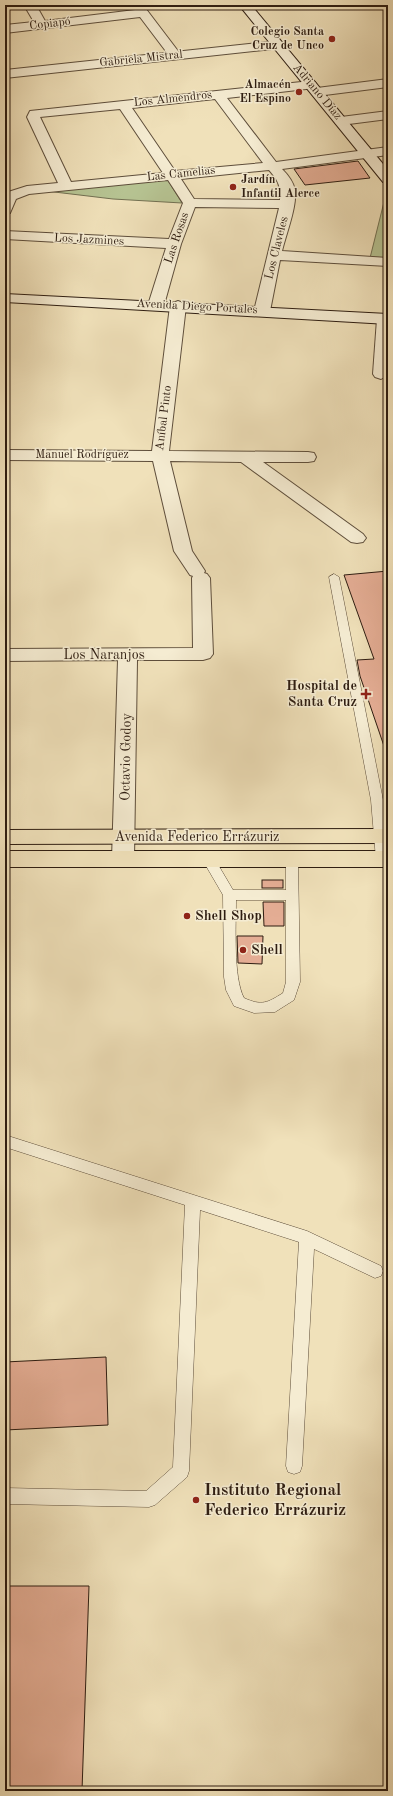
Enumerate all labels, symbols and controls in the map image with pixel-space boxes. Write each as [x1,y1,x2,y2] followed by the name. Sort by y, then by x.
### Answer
[29,16,71,32] street label: Copiapó
[250,26,324,52] place label: Colegio Santa Cruz de Unco
[327,34,337,44] marker: Colegio Santa Cruz de Unco
[99,49,183,69] street label: Gabriela Mistral
[290,62,344,122] street label: Adriano Díaz
[239,79,291,105] place label: Almacén El Espino
[294,87,304,97] marker: Almacén El Espino
[133,89,213,109] street label: Los Almendros
[146,164,216,184] street label: Las Camelias
[241,174,320,200] place label: Jardín Infantil Alerce
[228,182,238,192] marker: Jardín Infantil Alerce
[163,211,191,265] street label: Las Rosas
[263,215,291,281] street label: Los Claveles
[54,232,124,248] street label: Los Jazmines
[136,298,258,316] street label: Avenida Diego Portales
[154,385,174,451] street label: Aníbal Pinto
[35,449,129,461] street label: Manuel Rodríguez
[63,648,145,662] street label: Los Naranjos
[286,679,357,709] place label: Hospital de Santa Cruz
[360,688,372,700] marker: Hospital de Santa Cruz
[118,712,134,801] street label: Octavio Godoy
[115,830,279,844] street label: Avenida Federico Errázuriz
[195,909,262,923] place label: Shell Shop
[182,911,192,921] marker: Shell Shop
[251,943,283,957] place label: Shell
[238,945,248,955] marker: Shell
[204,1482,346,1519] place label: Instituto Regional Federico Errázuriz
[191,1495,201,1505] marker: Instituto Regional Federico Errázuriz

